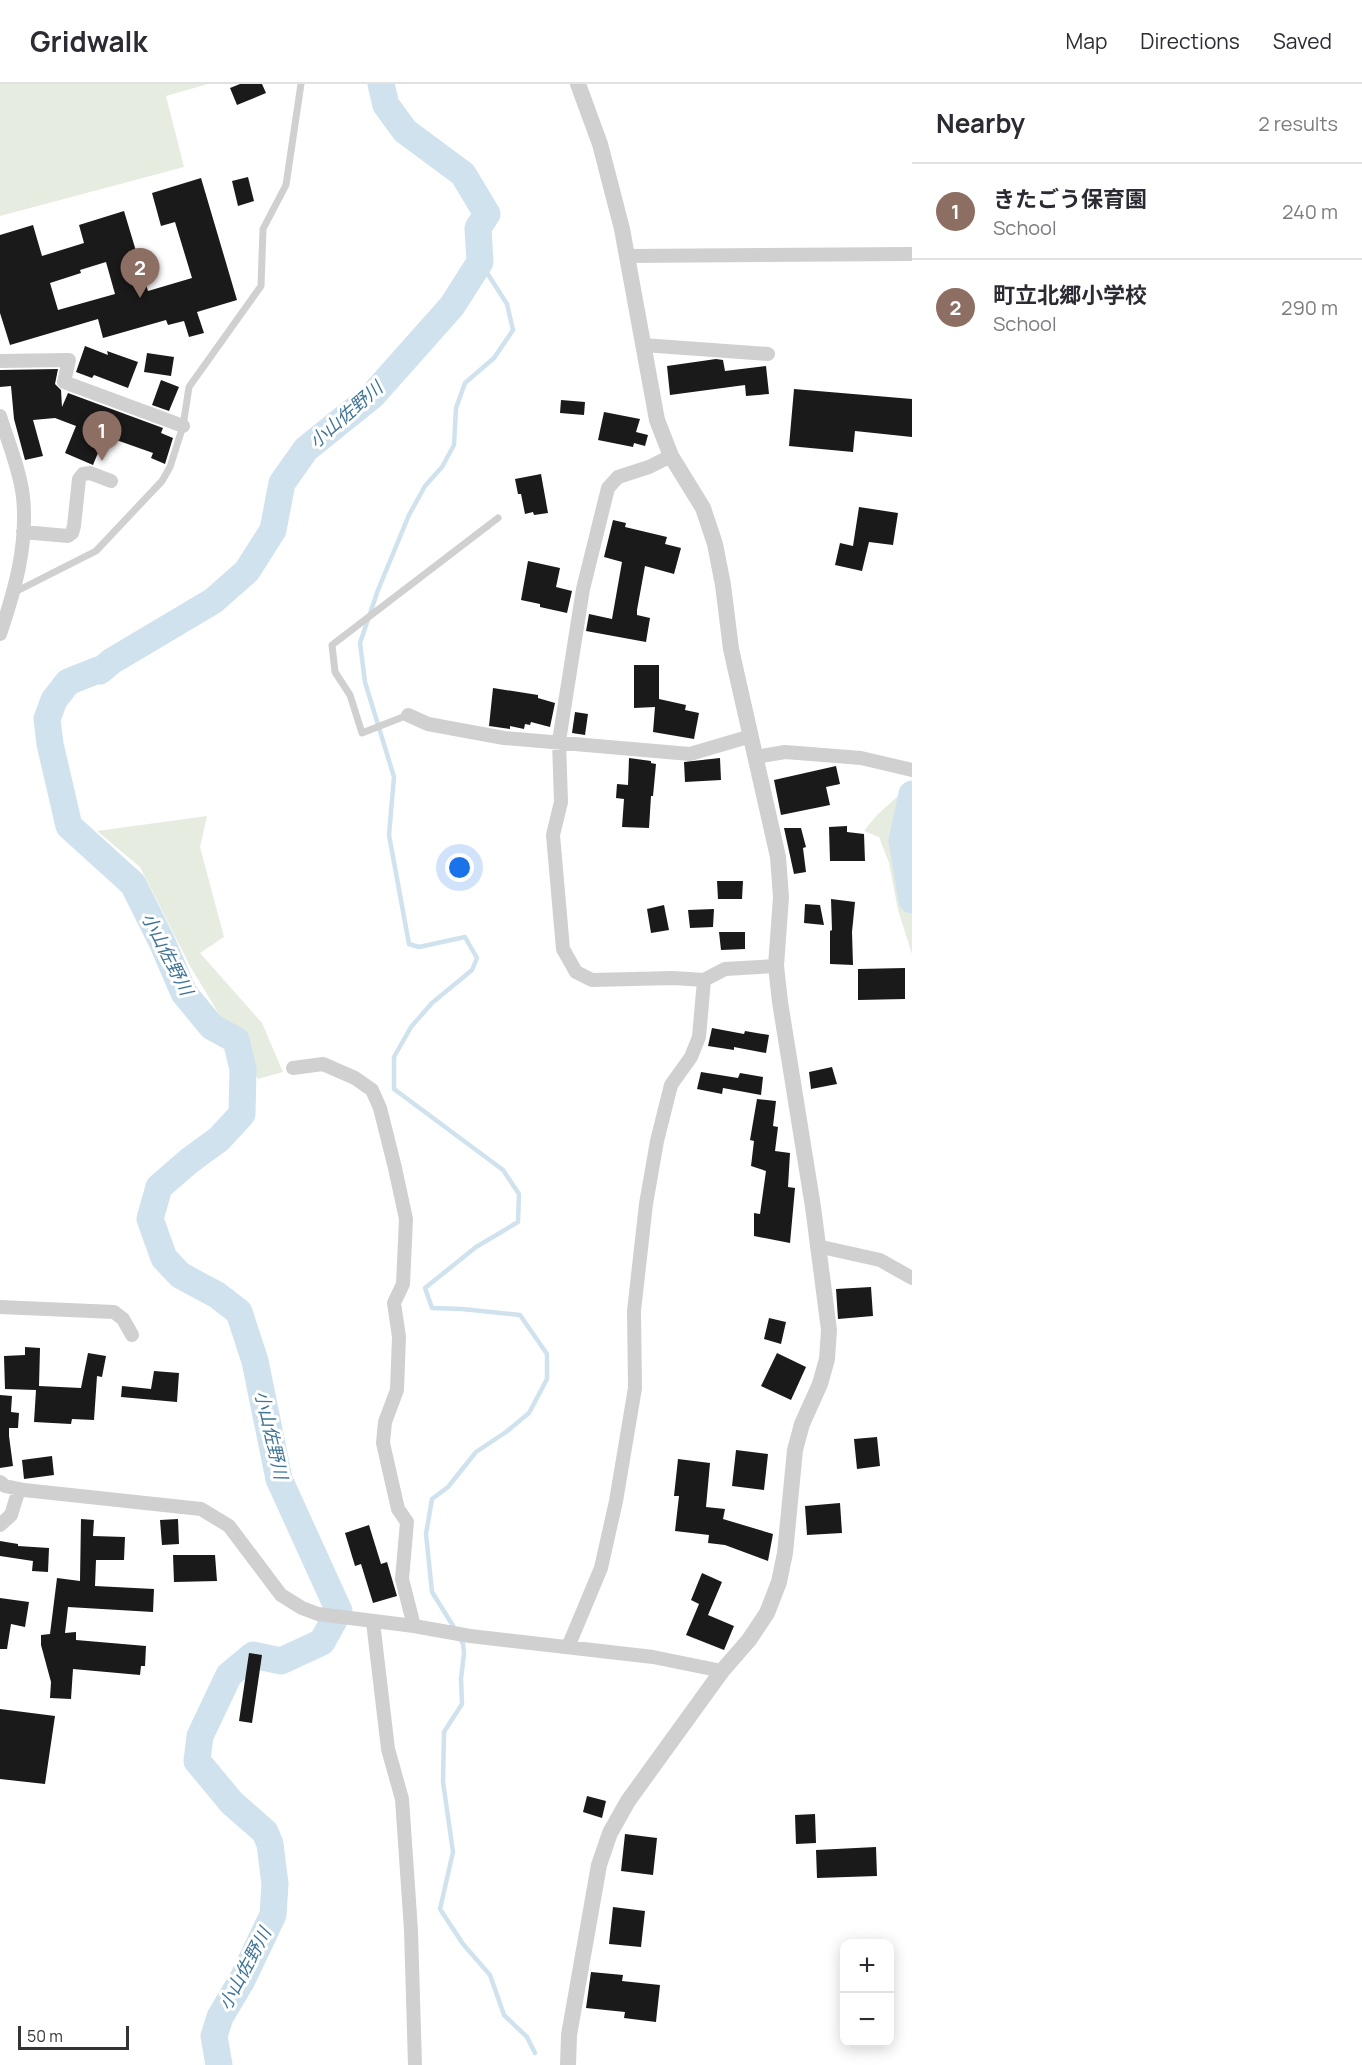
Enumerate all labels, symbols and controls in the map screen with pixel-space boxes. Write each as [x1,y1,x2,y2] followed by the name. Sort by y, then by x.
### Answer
[30,22,147,60] text: Gridwalk
[1066,27,1107,55] text: Map
[1140,27,1240,55] text: Directions
[1273,27,1332,55] text: Saved
[936,105,1025,141] text: Nearby
[1258,110,1338,137] text: 2 results
[993,184,1147,214] text: きたごう保育園
[951,198,960,225] text: 1
[1282,198,1338,225] text: 240 m
[993,214,1057,241] text: School
[120,248,160,298] pin: 2
[993,280,1147,310] text: 町立北郷小学校
[950,294,961,321] text: 2
[1281,294,1338,321] text: 290 m
[993,310,1057,337] text: School
[304,374,389,453] water label: 小山佐野川
[82,412,122,461] pin: 1
[445,853,474,882] your location
[137,908,200,1001] water label: 小山佐野川
[250,1388,294,1483] water label: 小山佐野川
[212,1921,277,2014] water label: 小山佐野川
[840,1939,894,2047] map controls
[840,1939,894,1993] button: +
[840,1993,894,2047] button: −
[18,2023,129,2050] scale bar
[27,2025,63,2047] text: 50 m

